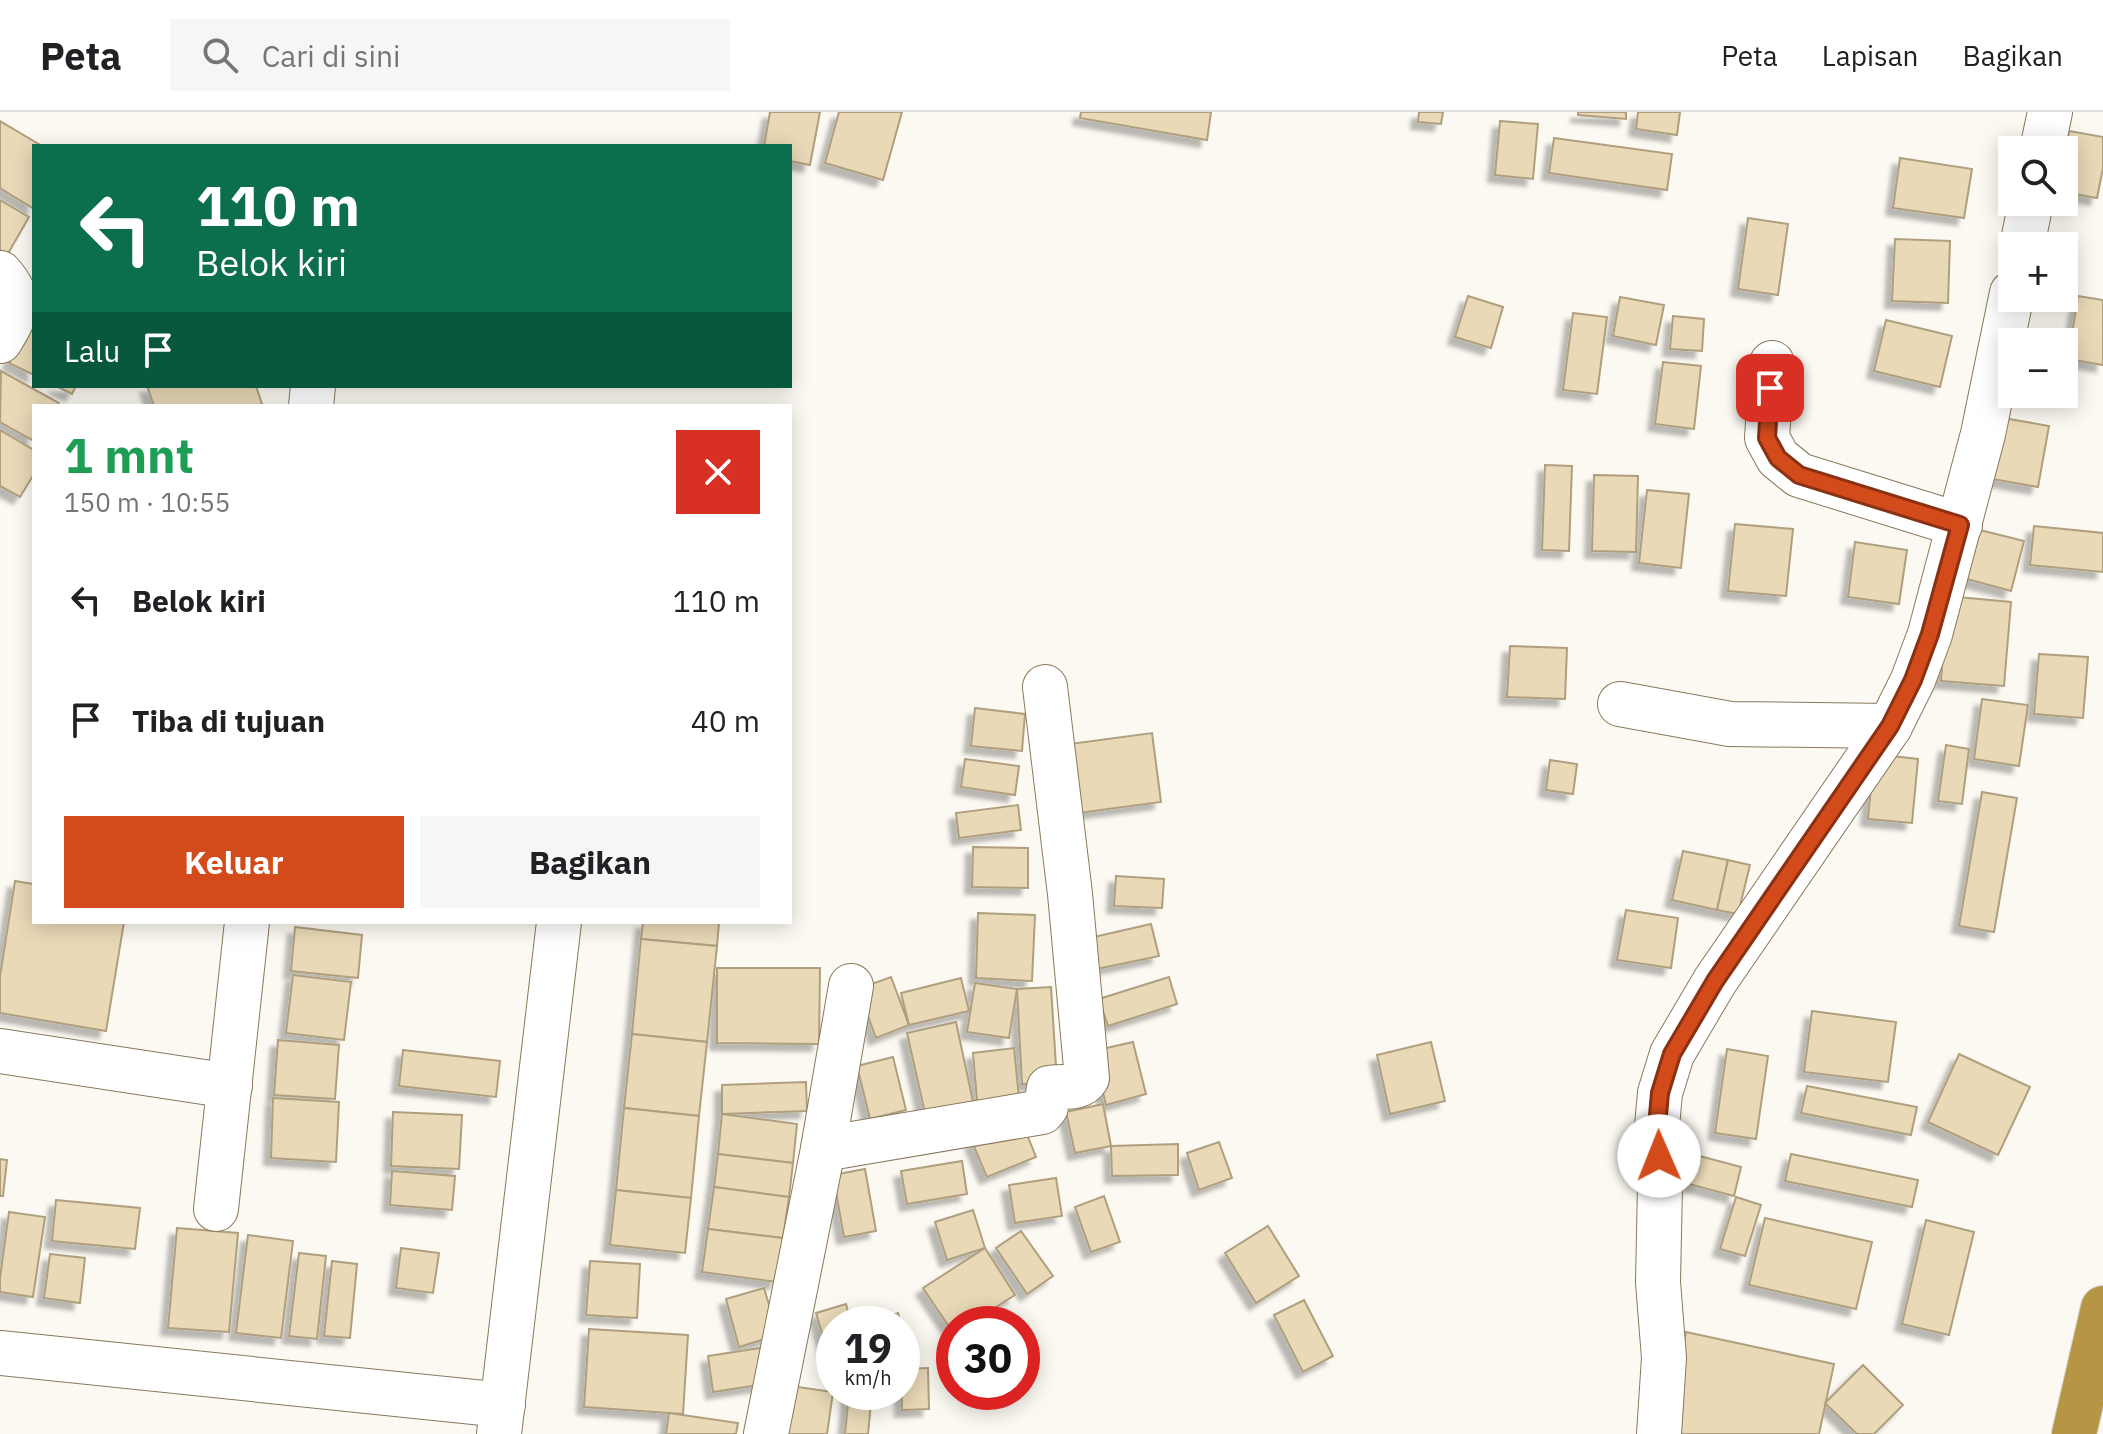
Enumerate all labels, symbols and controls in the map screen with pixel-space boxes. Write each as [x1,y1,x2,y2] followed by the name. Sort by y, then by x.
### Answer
[170,19,730,91] search box
[40,31,122,80] text: Peta
[198,33,242,77] icon: search
[262,36,401,75] text: Cari di sini
[1721,37,1778,74] text: Peta
[1822,37,1919,74] text: Lapisan
[1963,37,2063,74] text: Bagikan
[1998,136,2078,408] map controls
[1998,136,2078,216] button: search
[196,169,360,241] text: 110 m
[64,176,168,280] icon: left
[1998,232,2078,312] button: +
[196,239,347,286] text: Belok kiri
[136,328,180,372] icon: arrive
[1998,328,2078,408] button: −
[64,331,120,370] text: Lalu
[1736,354,1804,422] pin
[1748,366,1792,410] icon: arrive
[64,424,194,486] text: 1 mnt
[676,430,760,514] button: close
[64,485,230,519] text: 150 m · 10:55
[64,578,108,622] icon: left
[132,581,266,620] text: Belok kiri
[673,581,760,620] text: 110 m
[64,698,108,742] icon: arrive
[132,701,325,740] text: Tiba di tujuan
[691,701,760,740] text: 40 m
[64,816,404,908] button: Keluar
[420,816,760,908] button: Bagikan
[1617,1114,1701,1198] position arrow
[936,1306,1040,1410] speed limit sign: 30
[844,1322,892,1374] text: 19
[844,1364,892,1391] text: km/h

